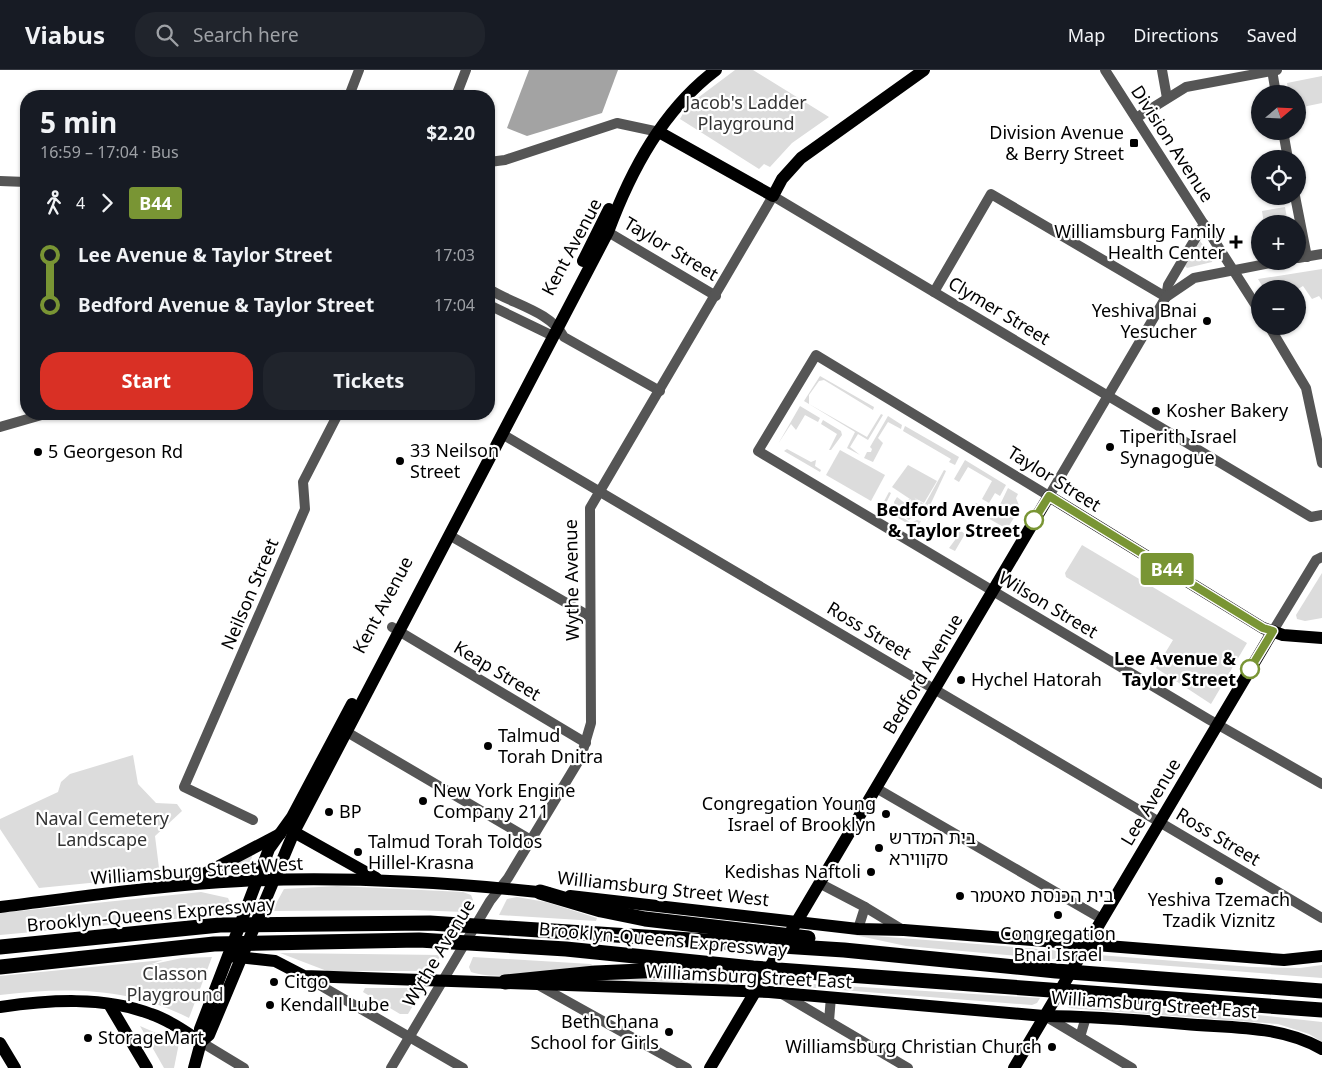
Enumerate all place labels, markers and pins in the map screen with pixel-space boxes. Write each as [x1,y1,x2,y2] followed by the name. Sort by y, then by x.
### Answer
[989,120,1124,165] place label: Division Avenue & Berry Street
[1128,137,1140,149] marker: Division Avenue & Berry Street
[1054,219,1226,264] place label: Williamsburg Family Health Center
[1229,235,1243,249] marker: Williamsburg Family Health Center
[1092,298,1198,343] place label: Yeshiva Bnai Yesucher
[1201,315,1213,327] marker: Yeshiva Bnai Yesucher
[1166,398,1289,422] place label: Kosher Bakery
[1150,405,1162,417] marker: Kosher Bakery
[1120,424,1237,469] place label: Tiperith Israel Synagogue
[410,438,499,483] place label: 33 Neilson Street
[48,439,183,463] place label: 5 Georgeson Rd
[1104,441,1116,453] marker: Tiperith Israel Synagogue
[32,446,44,458] marker: 5 Georgeson Rd
[394,455,406,467] marker: 33 Neilson Street
[876,497,1020,542] place label: Bedford Avenue & Taylor Street
[1024,510,1044,530] marker: Bedford Avenue & Taylor Street
[1114,646,1236,691] place label: Lee Avenue & Taylor Street
[1240,659,1260,679] marker: Lee Avenue & Taylor Street
[971,667,1102,691] place label: Hychel Hatorah
[955,674,967,686] marker: Hychel Hatorah
[498,723,603,768] place label: Talmud Torah Dnitra
[482,740,494,752] marker: Talmud Torah Dnitra
[433,778,575,823] place label: New York Engine Company 211
[702,791,876,836] place label: Congregation Young Israel of Brooklyn
[417,795,429,807] marker: New York Engine Company 211
[339,799,362,823] place label: BP
[323,806,335,818] marker: BP
[880,808,892,820] marker: Congregation Young Israel of Brooklyn
[889,825,976,870] place label: בית המדרש סקווירא
[368,829,543,874] place label: Talmud Torah Toldos Hillel-Krasna
[873,842,885,854] marker: בית המדרש סקווירא
[352,846,364,858] marker: Talmud Torah Toldos Hillel-Krasna
[724,859,861,883] place label: Kedishas Naftoli
[865,866,877,878] marker: Kedishas Naftoli
[1213,875,1225,887] marker: Yeshiva Tzemach Tzadik Viznitz
[970,883,1114,907] place label: בית הכנסת סאטמר
[1148,887,1290,932] place label: Yeshiva Tzemach Tzadik Viznitz
[954,890,966,902] marker: בית הכנסת סאטמר
[1052,909,1064,921] marker: Congregation Bnai Israel
[1000,921,1116,966] place label: Congregation Bnai Israel
[284,969,328,993] place label: Citgo
[268,976,280,988] marker: Citgo
[280,992,389,1016] place label: Kendall Lube
[264,999,276,1011] marker: Kendall Lube
[531,1009,659,1054] place label: Beth Chana School for Girls
[98,1025,205,1049] place label: StorageMart
[663,1026,675,1038] marker: Beth Chana School for Girls
[82,1032,94,1044] marker: StorageMart
[785,1034,1042,1058] place label: Williamsburg Christian Church
[1046,1041,1058,1053] marker: Williamsburg Christian Church

